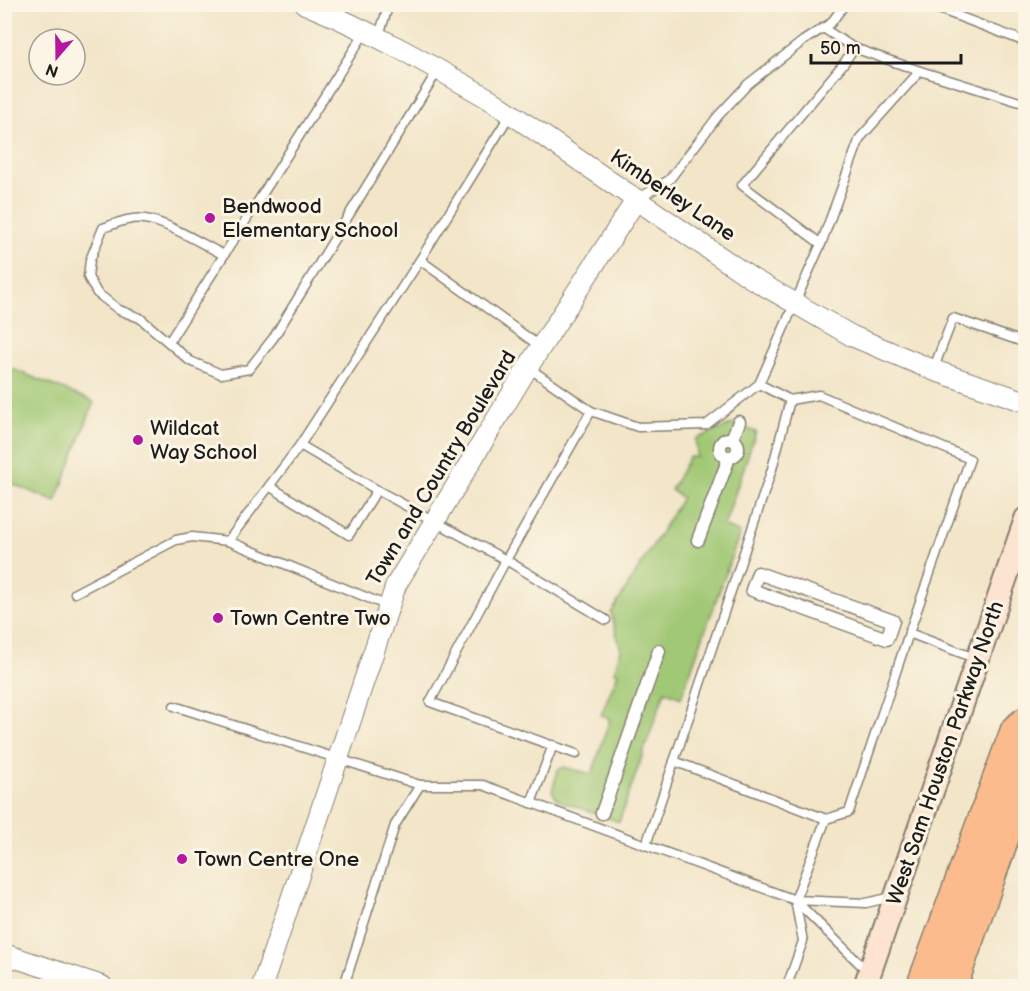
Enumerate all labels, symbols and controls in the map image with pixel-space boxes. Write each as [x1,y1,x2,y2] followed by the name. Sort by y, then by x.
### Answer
[27,27,87,87] north arrow
[811,27,961,65] scale bar
[820,38,861,59] text: 50 m
[43,59,61,81] text: N
[605,144,740,247] street label: Kimberley Lane
[222,194,398,243] place label: Bendwood Elementary School
[203,211,217,225] marker: Bendwood Elementary School
[361,346,522,590] street label: Town and Country Boulevard
[150,416,257,465] place label: Wildcat Way School
[131,433,145,447] marker: Wildcat Way School
[882,598,1009,908] street label: West Sam Houston Parkway North
[230,606,391,631] place label: Town Centre Two
[211,611,225,625] marker: Town Centre Two
[194,847,359,872] place label: Town Centre One
[175,852,189,866] marker: Town Centre One

